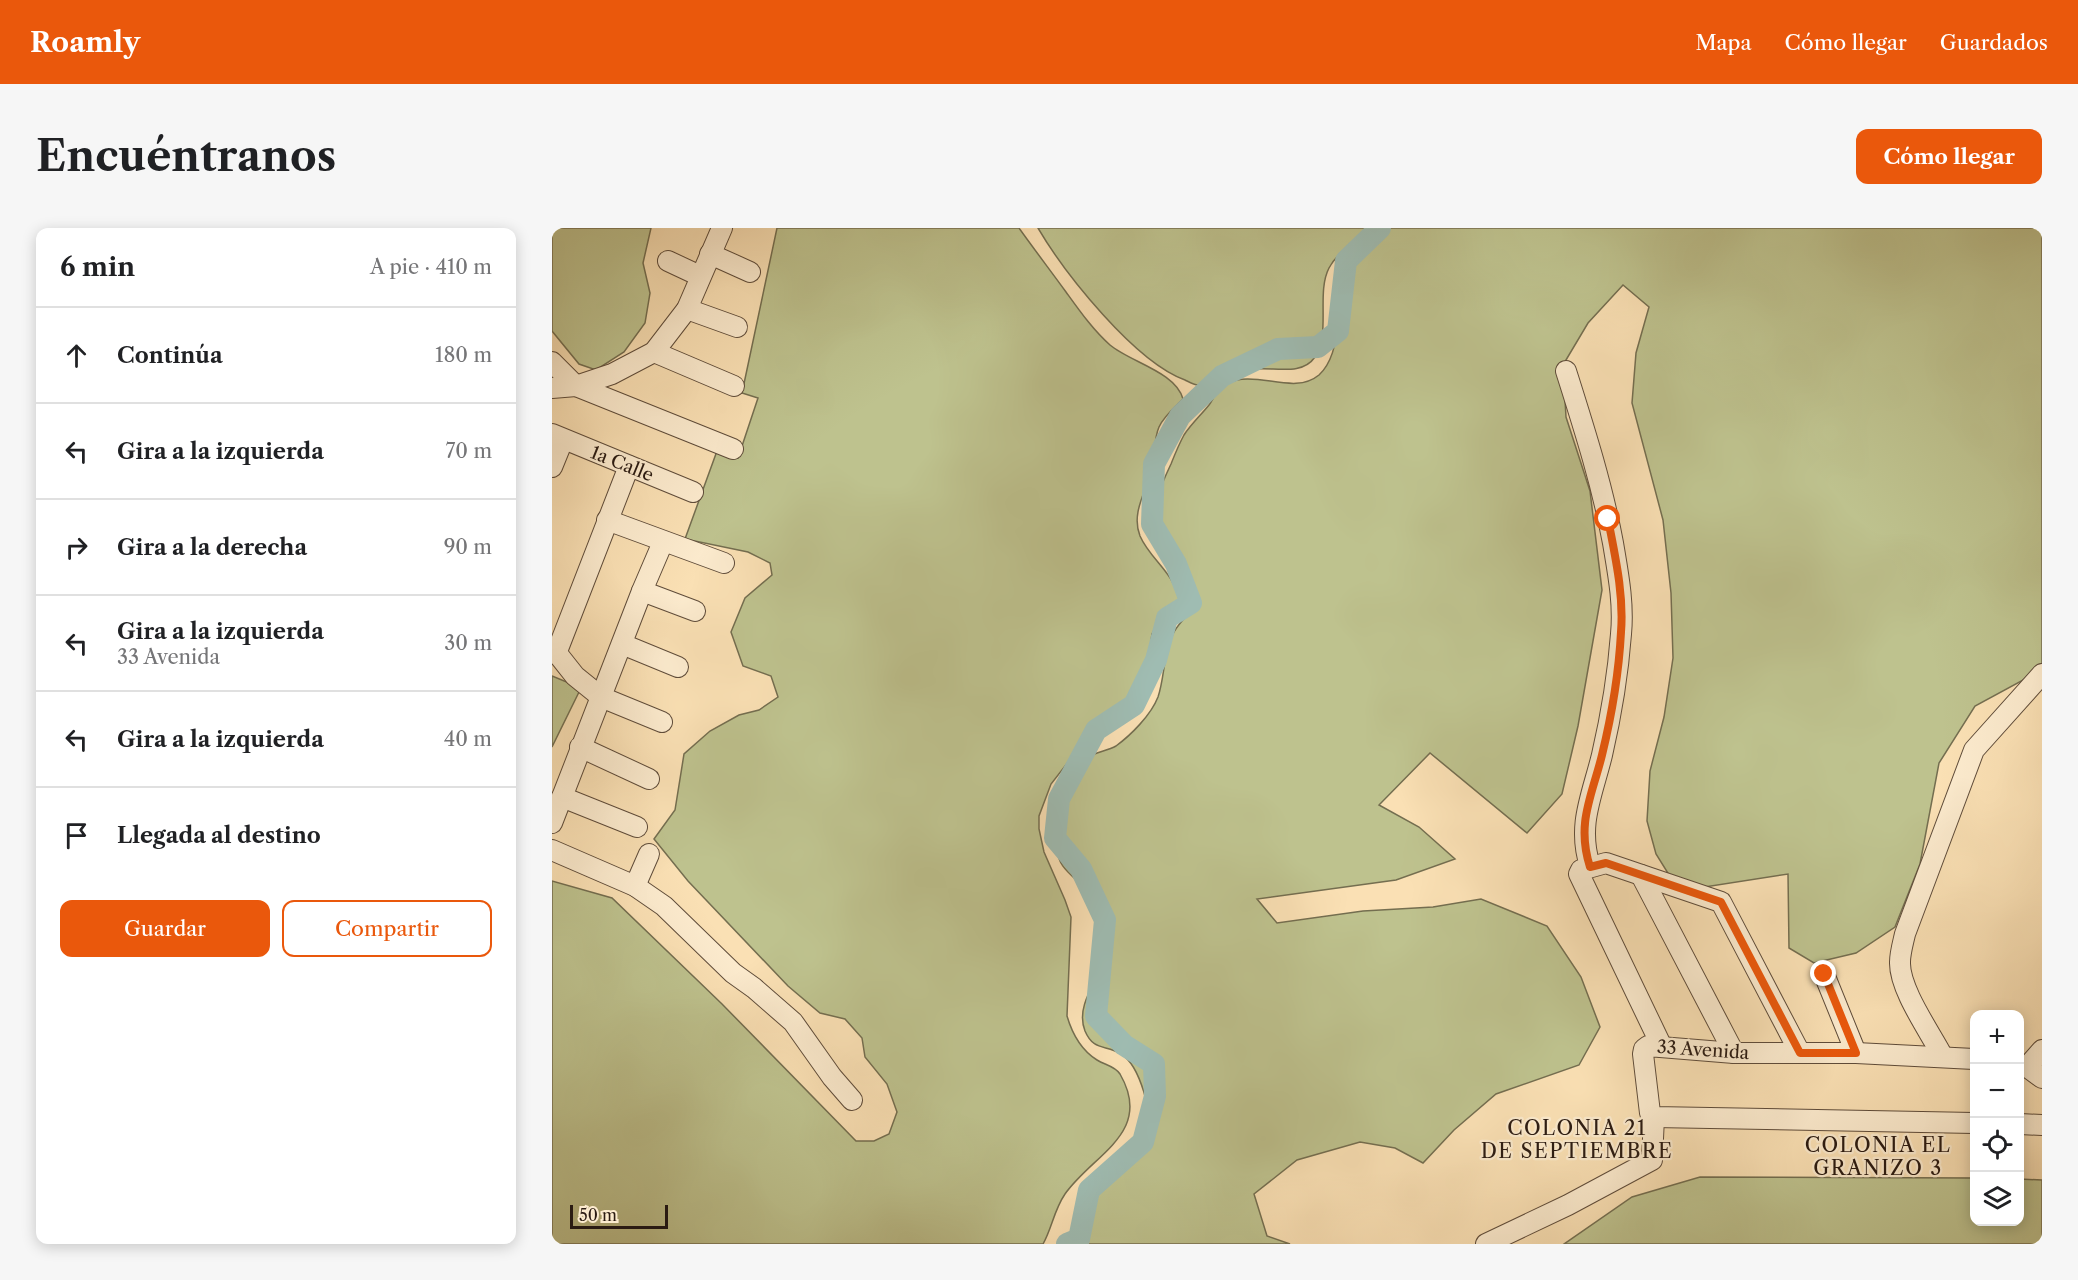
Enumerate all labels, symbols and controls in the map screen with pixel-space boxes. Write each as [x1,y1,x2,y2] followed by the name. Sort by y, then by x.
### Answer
[30,25,140,59] text: Roamly
[1695,30,1752,55] text: Mapa
[1785,30,1907,55] text: Cómo llegar
[1940,30,2048,55] text: Guardados
[1856,129,2042,184] button: Cómo llegar
[36,130,336,182] text: Encuéntranos
[60,251,135,283] text: 6 min
[370,255,492,279] text: A pie · 410 m
[60,339,93,372] icon: ahead
[117,342,223,369] text: Continúa
[435,343,492,367] text: 180 m
[60,435,93,468] icon: left
[117,438,324,465] text: Gira a la izquierda
[446,439,492,463] text: 70 m
[587,441,657,487] street label: 1a Calle
[1594,505,1620,531] route start
[60,531,93,564] icon: right
[117,534,307,561] text: Gira a la derecha
[444,535,492,559] text: 90 m
[117,618,324,645] text: Gira a la izquierda
[60,627,93,660] icon: left
[444,631,492,655] text: 30 m
[117,645,220,669] text: 33 Avenida
[60,723,93,756] icon: left
[117,726,324,753] text: Gira a la izquierda
[444,727,492,751] text: 40 m
[60,819,93,852] icon: arrive
[117,822,321,849] text: Llegada al destino
[60,900,270,957] button: Guardar
[282,900,492,957] button: Compartir
[1810,960,1836,986] route end
[1970,1010,2024,1226] map controls
[1970,1010,2024,1064] button: +
[1656,1036,1750,1064] street label: 33 Avenida
[1970,1064,2024,1118] button: −
[1481,1116,1673,1163] district label: COLONIA 21 DE SEPTIEMBRE
[1970,1118,2024,1172] button: locate
[1805,1133,1951,1180] district label: COLONIA EL GRANIZO 3
[1970,1172,2024,1226] button: layers
[570,1202,668,1230] scale bar
[579,1205,617,1225] text: 50 m

